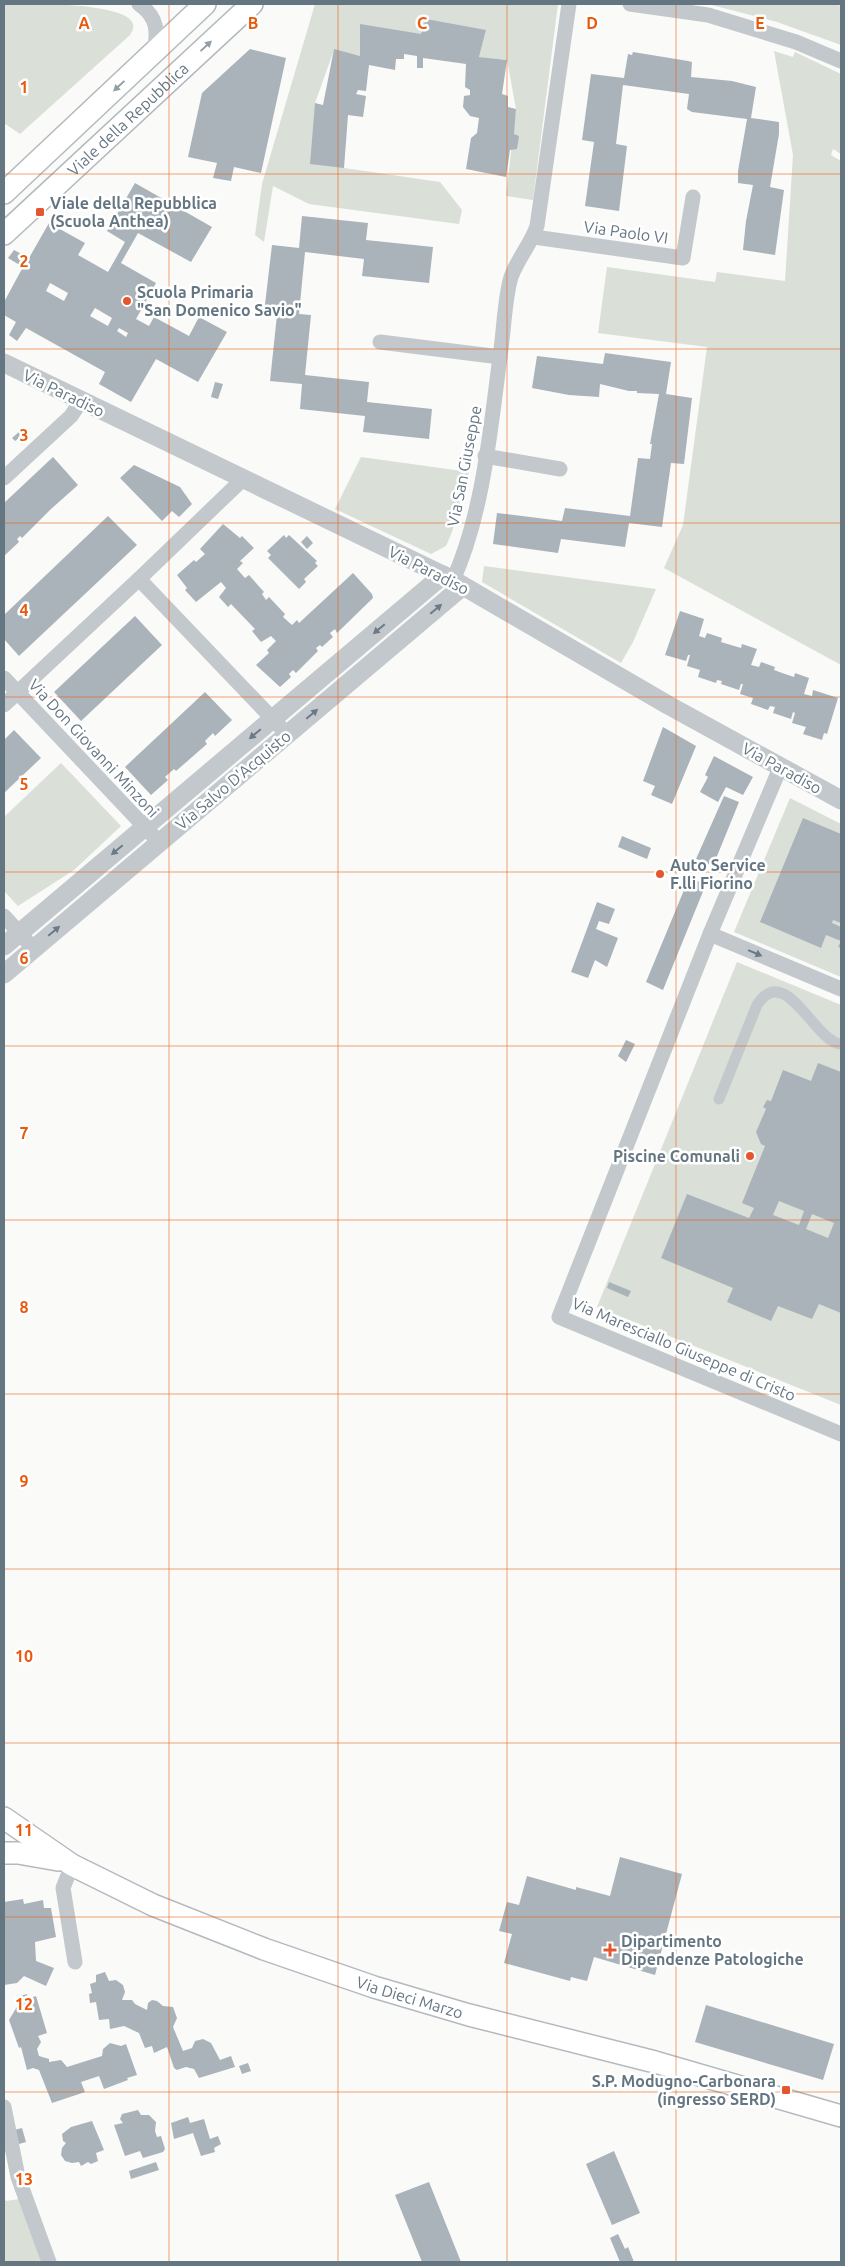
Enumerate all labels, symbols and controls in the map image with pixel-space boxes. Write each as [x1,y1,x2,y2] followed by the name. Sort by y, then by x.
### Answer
[78,14,90,32] text: A
[248,14,258,32] text: B
[417,14,427,32] text: C
[586,14,598,32] text: D
[755,14,765,32] text: E
[200,40,212,52] one-way arrow
[64,59,192,179] street label: Viale della Repubblica
[19,78,29,96] text: 1
[113,80,125,92] one-way arrow
[50,194,217,231] place label: Viale della Repubblica (Scuola Anthea)
[34,206,46,218] marker: Viale della Repubblica (Scuola Anthea)
[583,217,669,247] street label: Via Paolo VI
[19,252,29,270] text: 2
[137,283,302,319] place label: Scuola Primaria "San Domenico Savio"
[121,295,133,307] marker: Scuola Primaria "San Domenico Savio"
[21,366,107,420] street label: Via Paradiso
[443,404,485,528] street label: Via San Giuseppe
[19,426,29,444] text: 3
[386,542,472,598] street label: Via Paradiso
[19,601,29,619] text: 4
[430,603,442,615] one-way arrow
[373,624,386,635] one-way arrow
[25,675,163,821] street label: Via Don Giovanni Minzoni
[306,708,319,719] one-way arrow
[172,727,294,833] street label: Via Salvo D'Acquisto
[249,728,261,740] one-way arrow
[739,739,825,797] street label: Via Paradiso
[19,775,29,793] text: 5
[112,844,124,856] one-way arrow
[670,856,766,892] place label: Auto Service F.lli Fiorino
[654,868,666,880] marker: Auto Service F.lli Fiorino
[48,926,61,937] one-way arrow
[19,949,29,967] text: 6
[748,949,763,957] one-way arrow
[19,1124,29,1142] text: 7
[613,1147,740,1165] place label: Piscine Comunali
[744,1150,756,1162] marker: Piscine Comunali
[569,1294,799,1404] street label: Via Maresciallo Giuseppe di Cristo
[19,1298,29,1316] text: 8
[19,1472,29,1490] text: 9
[15,1647,33,1665] text: 10
[15,1821,33,1839] text: 11
[621,1932,804,1968] place label: Dipartimento Dipendenze Patologiche
[603,1943,617,1957] marker: Dipartimento Dipendenze Patologiche
[354,1973,465,2022] street label: Via Dieci Marzo
[15,1995,33,2013] text: 12
[592,2072,776,2109] place label: S.P. Modugno-Carbonara (ingresso SERD)
[780,2084,792,2096] marker: S.P. Modugno-Carbonara (ingresso SERD)
[15,2170,33,2188] text: 13

